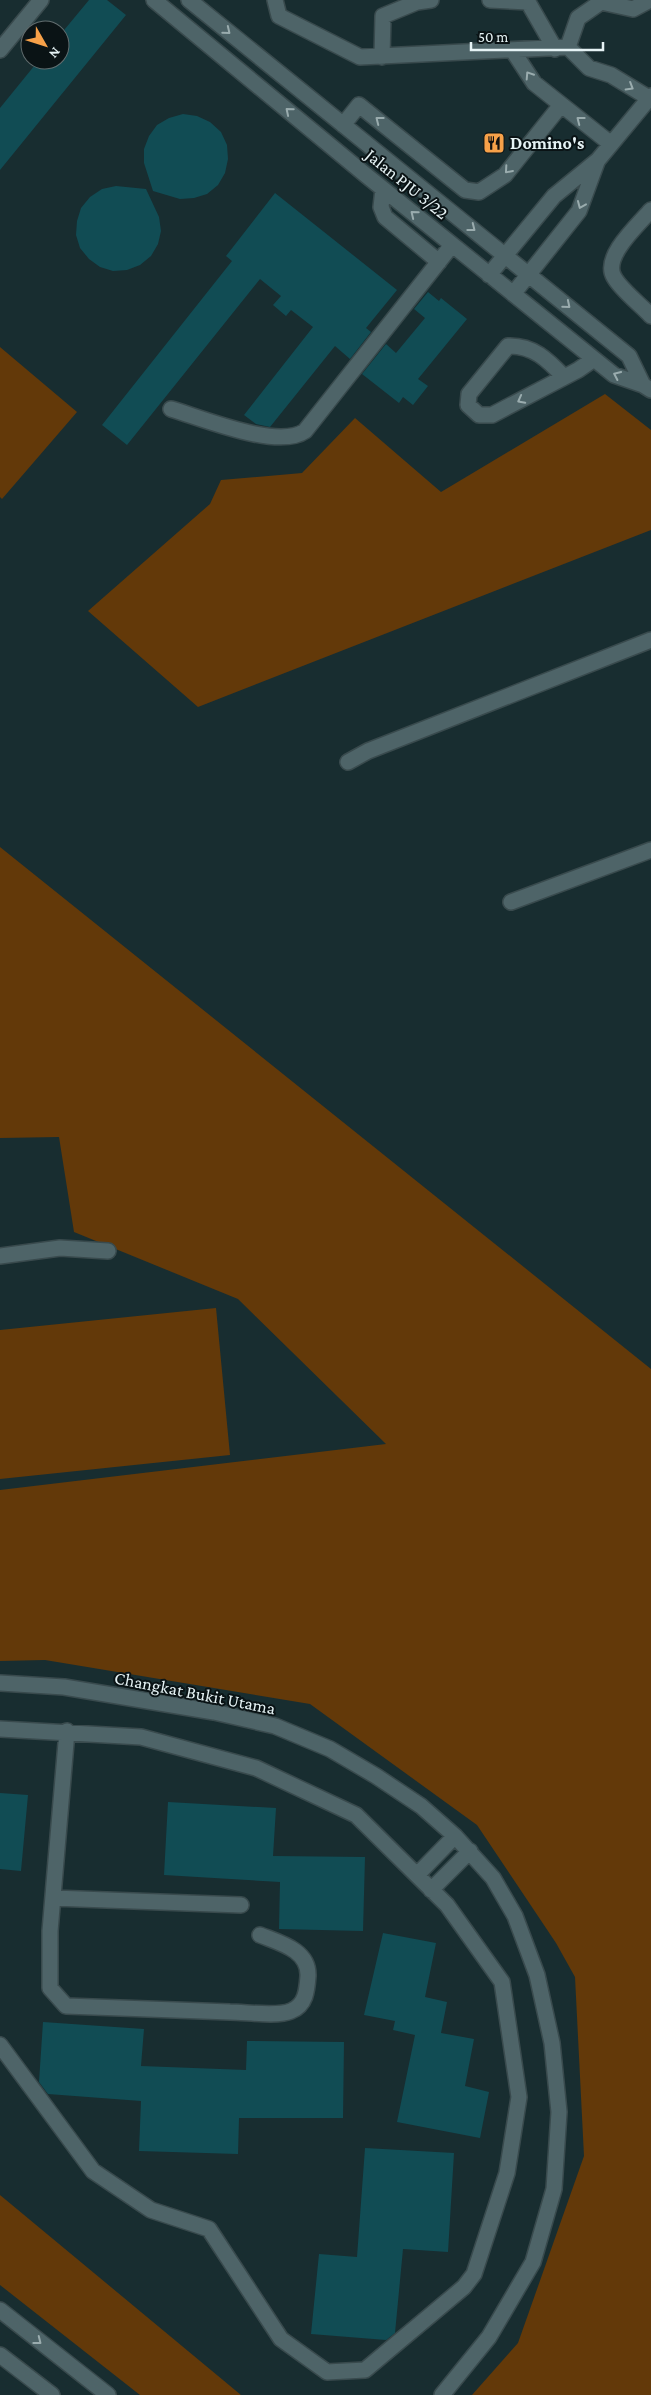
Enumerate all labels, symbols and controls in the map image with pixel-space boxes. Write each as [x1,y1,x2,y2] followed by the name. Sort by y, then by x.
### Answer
[20,20,70,70] north arrow
[471,20,604,52] scale bar
[221,25,230,34] one-way arrow
[478,29,508,45] text: 50 m
[46,44,64,62] text: N
[526,72,535,81] one-way arrow
[625,80,634,90] one-way arrow
[286,109,295,117] one-way arrow
[375,117,385,126] one-way arrow
[577,117,586,125] one-way arrow
[482,131,506,155] restaurant icon: Domino's
[510,133,584,153] place label: Domino's
[360,143,452,223] street label: Jalan PJU 3/22
[505,164,514,173] one-way arrow
[576,200,587,209] one-way arrow
[411,211,420,220] one-way arrow
[466,222,475,231] one-way arrow
[561,299,570,308] one-way arrow
[613,370,622,381] one-way arrow
[517,394,526,404] one-way arrow
[113,1668,277,1718] street label: Changkat Bukit Utama
[32,2335,41,2343] one-way arrow

